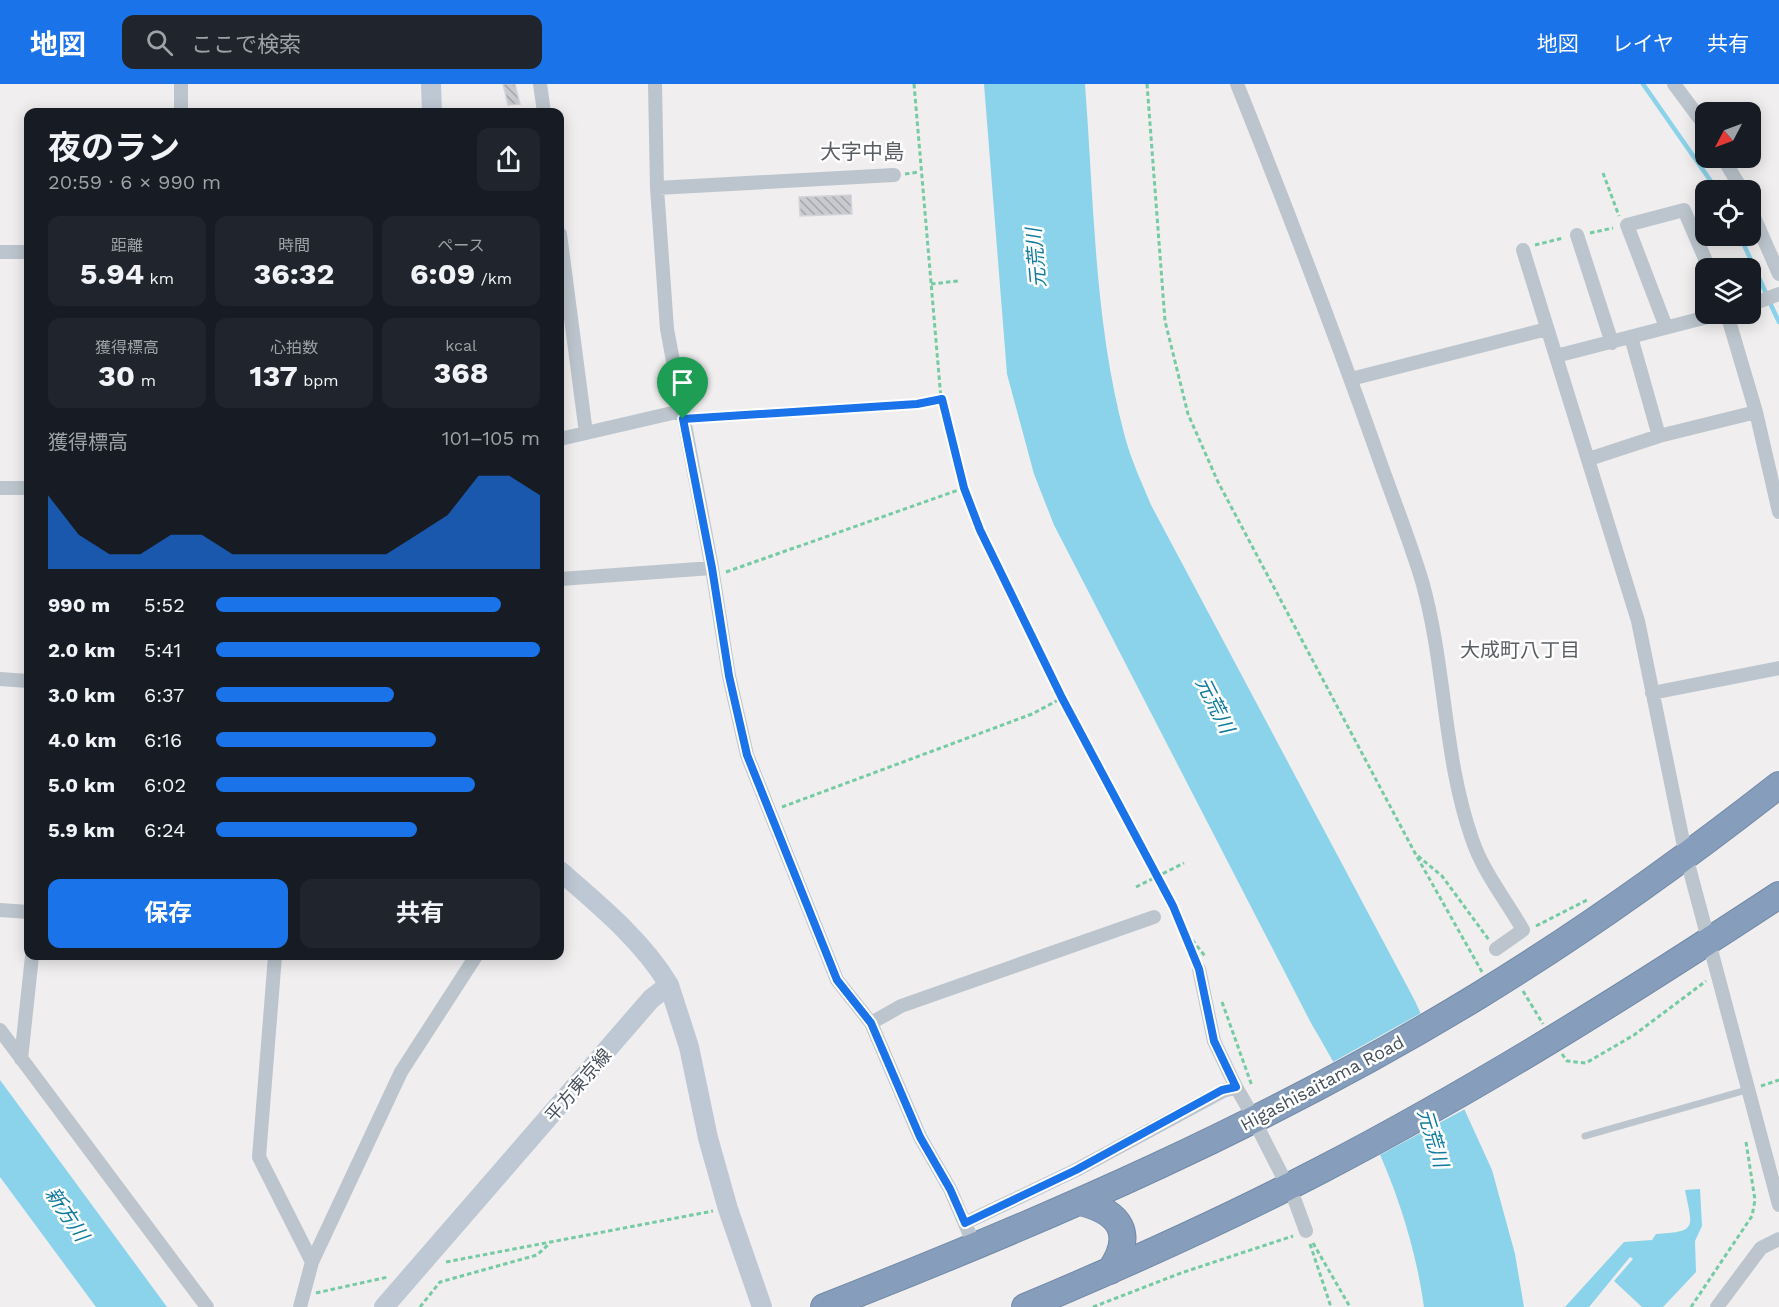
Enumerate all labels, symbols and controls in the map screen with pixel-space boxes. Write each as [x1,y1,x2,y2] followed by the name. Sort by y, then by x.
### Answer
[122,15,542,69] search box
[143,26,176,59] icon: search
[30,28,86,61] text: 地図
[1537,31,1579,56] text: 地図
[1612,31,1674,56] text: レイヤ
[1707,31,1749,56] text: 共有
[191,32,301,57] text: ここで検索
[1695,102,1761,168] north arrow
[1695,102,1761,324] map controls
[48,128,180,167] text: 夜のラン
[477,128,540,191] button: share
[820,139,904,164] district label: 大字中島
[48,170,221,194] text: 20:59 · 6 × 990 m
[1695,180,1761,246] button: locate
[1021,225,1051,289] water label: 元荒川
[111,236,143,255] text: 距離
[278,236,310,255] text: 時間
[437,236,485,255] text: ペース
[80,256,144,291] text: 5.94
[254,256,335,291] text: 36:32
[410,256,475,291] text: 6:09
[1695,258,1761,324] button: layers
[144,269,174,288] text: km
[475,269,512,288] text: /km
[445,336,477,355] text: kcal
[95,338,159,357] text: 獲得標高
[270,338,318,357] text: 心拍数
[433,355,489,390] text: 368
[657,357,708,419] pin
[98,358,135,393] text: 30
[250,358,298,393] text: 137
[666,366,699,399] icon: arrive
[135,371,156,390] text: m
[298,371,338,390] text: bpm
[442,426,540,450] text: 101–105 m
[48,430,128,454] text: 獲得標高
[48,593,110,617] text: 990 m
[144,593,185,617] text: 5:52
[48,638,115,662] text: 2.0 km
[144,638,181,662] text: 5:41
[1460,638,1580,662] district label: 大成町八丁目
[1191,673,1240,739] water label: 元荒川
[48,683,115,707] text: 3.0 km
[144,683,184,707] text: 6:37
[48,728,116,752] text: 4.0 km
[144,728,182,752] text: 6:16
[48,773,115,797] text: 5.0 km
[144,773,186,797] text: 6:02
[48,818,115,842] text: 5.9 km
[144,818,185,842] text: 6:24
[48,879,288,948] button: 保存
[300,879,540,948] button: 共有
[1237,1031,1407,1135] street label: Higashisaitama Road
[541,1044,615,1126] street label: 平方東京線
[1413,1106,1454,1172] water label: 元荒川
[40,1182,95,1247] water label: 新方川

